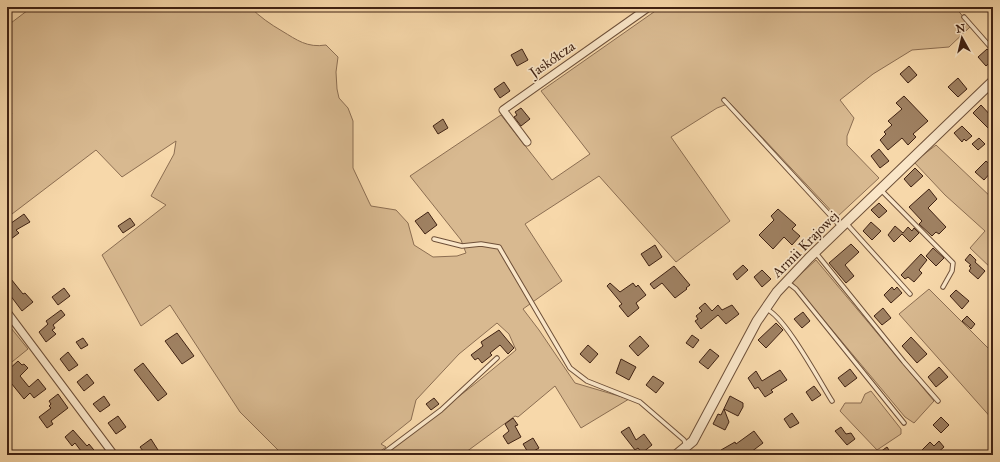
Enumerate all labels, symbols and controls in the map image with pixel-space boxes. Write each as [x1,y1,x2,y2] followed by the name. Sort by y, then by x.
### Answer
[942,18,982,58] north arrow
[955,21,967,36] text: N
[525,38,579,83] street label: Jaskółcza
[768,208,842,282] street label: Armii Krajowej

